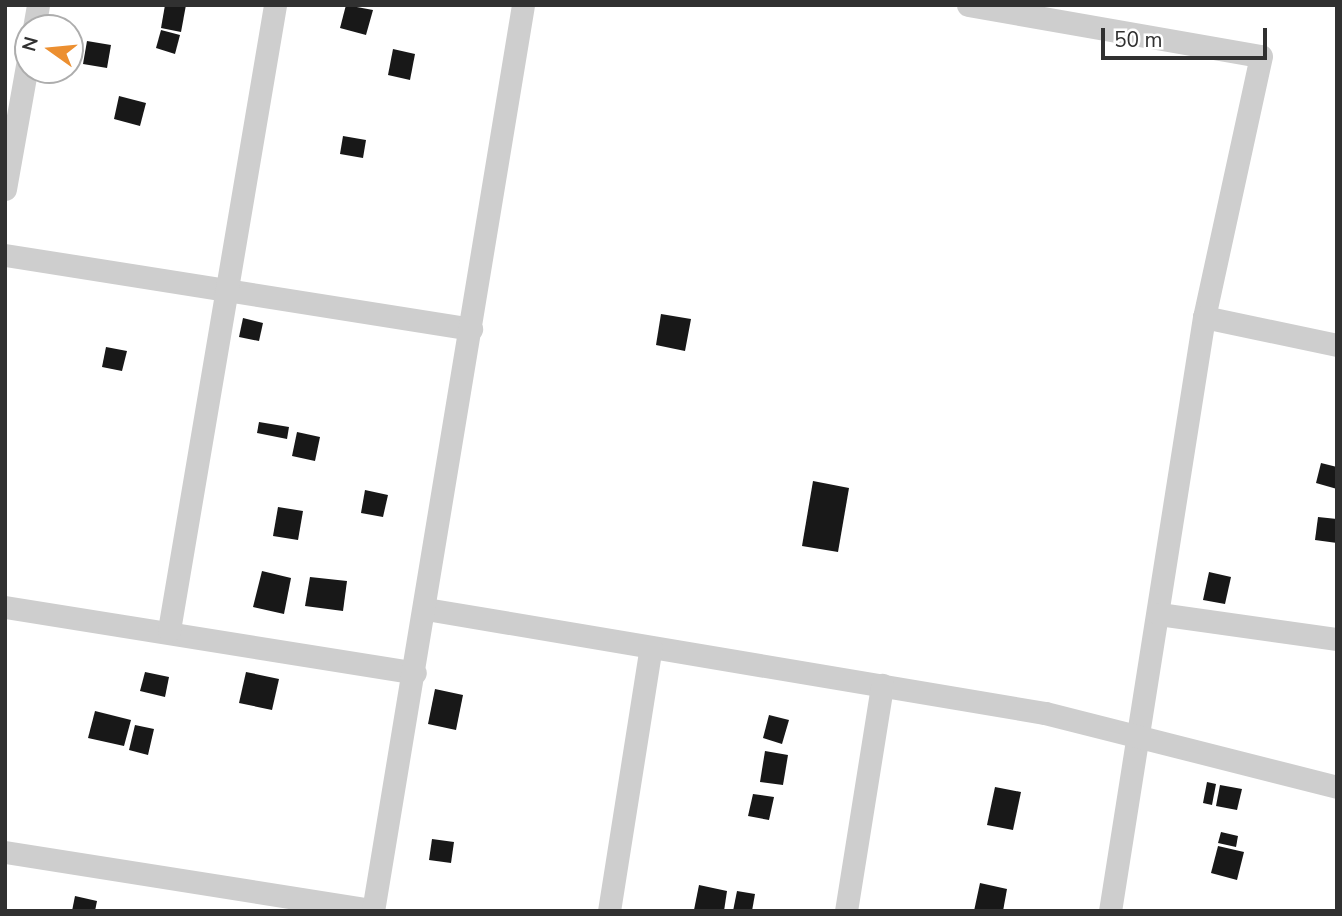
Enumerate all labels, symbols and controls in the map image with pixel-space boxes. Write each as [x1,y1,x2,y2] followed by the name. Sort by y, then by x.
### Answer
[14,14,84,84] north arrow
[1104,14,1270,58] scale bar
[1114,26,1163,54] text: 50 m
[16,34,45,54] text: N

